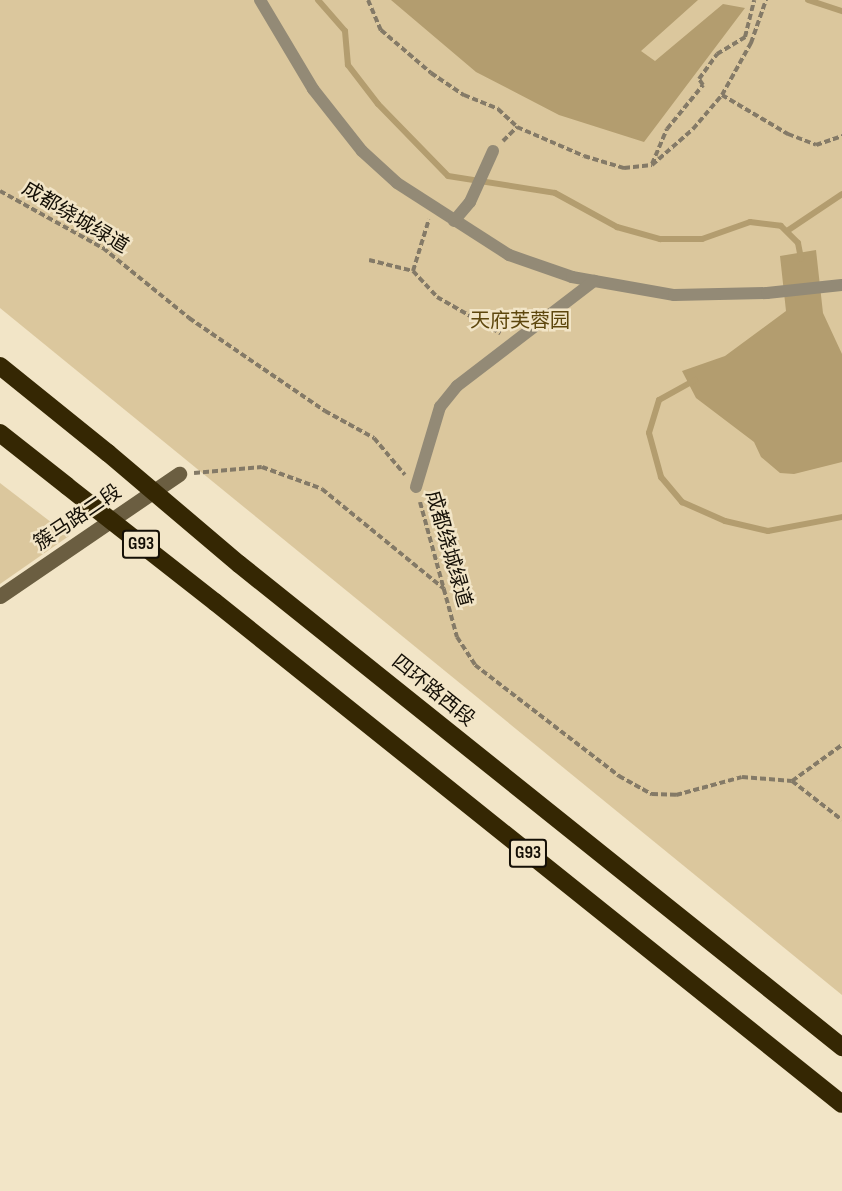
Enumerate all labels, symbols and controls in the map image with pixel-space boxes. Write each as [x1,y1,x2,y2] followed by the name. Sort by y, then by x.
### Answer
[17,177,133,259] street label: 成都绕城绿道
[470,309,570,333] park label: 天府芙蓉园
[30,480,126,556] street label: 簇马路二段
[420,488,476,610] street label: 成都绕城绿道
[122,529,160,559] road number: G93
[387,650,479,732] street label: 四环路西段
[508,838,548,868] road number: G93

